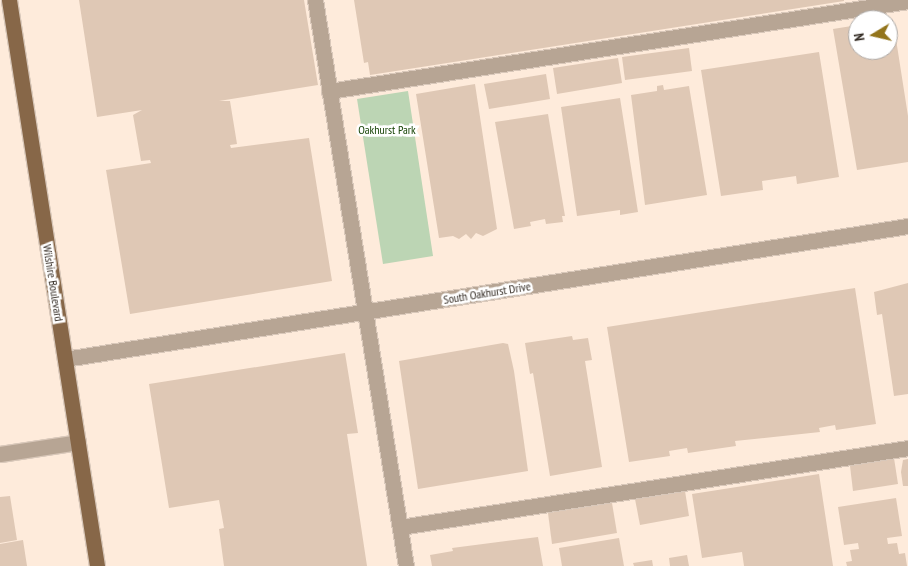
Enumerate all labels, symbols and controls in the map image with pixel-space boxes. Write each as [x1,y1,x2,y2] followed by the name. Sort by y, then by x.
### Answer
[848,10,898,60] north arrow
[850,32,869,42] text: N
[358,123,416,137] park label: Oakhurst Park
[40,243,66,323] street label: Wilshire Boulevard
[442,279,532,307] street label: South Oakhurst Drive

